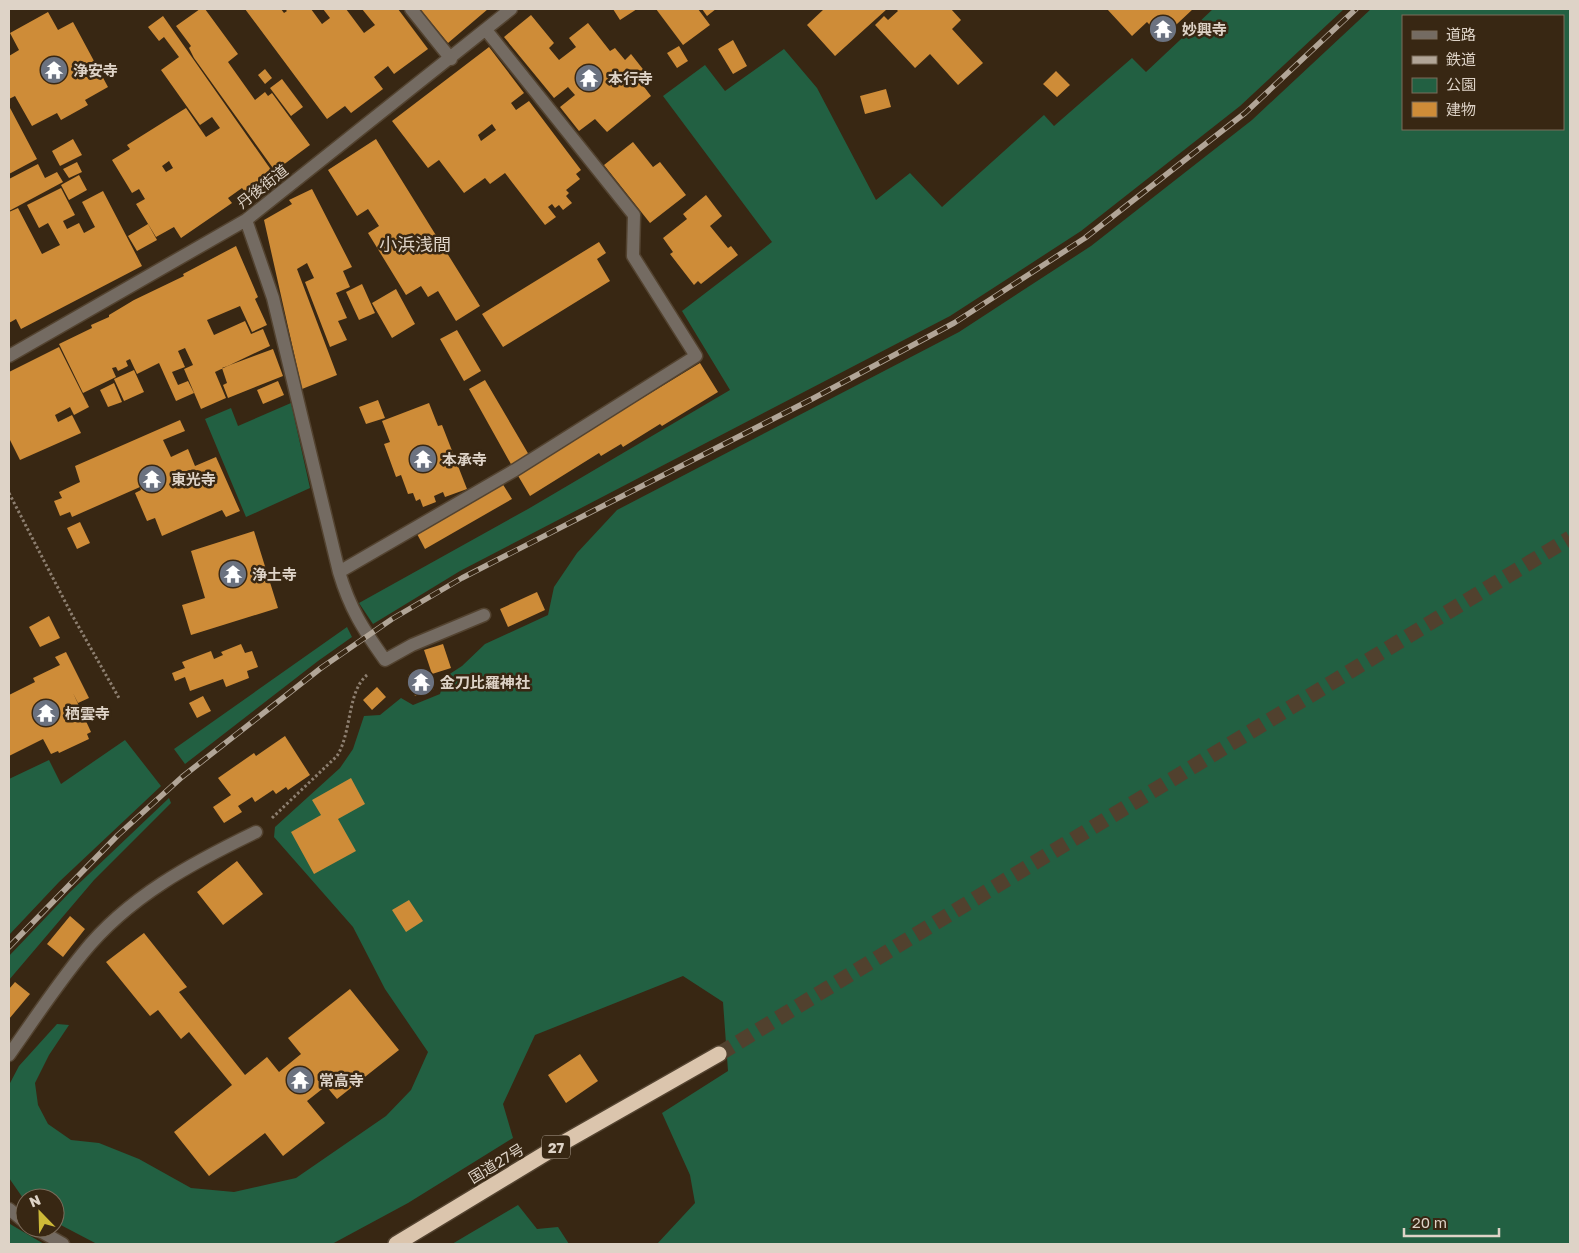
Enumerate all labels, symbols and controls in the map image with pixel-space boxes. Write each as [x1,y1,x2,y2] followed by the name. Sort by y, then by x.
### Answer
[1148,14,1178,44] temple icon: 妙興寺
[1402,15,1564,130] legend
[1182,20,1227,38] place label: 妙興寺
[1446,25,1476,43] text: 道路
[1446,50,1476,68] text: 鉄道
[39,55,69,85] temple icon: 浄安寺
[73,61,118,79] place label: 浄安寺
[574,63,604,93] temple icon: 本行寺
[608,69,653,87] place label: 本行寺
[1446,75,1476,93] text: 公園
[1446,100,1476,118] text: 建物
[233,160,291,212] street label: 丹後街道
[379,233,451,255] district label: 小浜浅間
[408,444,438,474] temple icon: 本承寺
[442,450,487,468] place label: 本承寺
[137,464,167,494] temple icon: 東光寺
[171,470,216,488] place label: 東光寺
[218,559,248,589] temple icon: 浄土寺
[252,565,297,583] place label: 浄土寺
[406,667,436,697] temple icon: 金刀比羅神社
[440,673,530,691] place label: 金刀比羅神社
[31,698,61,728] temple icon: 栖雲寺
[65,704,110,722] place label: 栖雲寺
[285,1065,315,1095] temple icon: 常高寺
[319,1071,364,1089] place label: 常高寺
[542,1136,570,1158] road number: 27
[465,1139,527,1187] street label: 国道27号
[15,1188,65,1238] north arrow
[27,1191,43,1210] text: N
[1404,1206,1499,1238] scale bar
[1412,1213,1447,1231] text: 20 m

